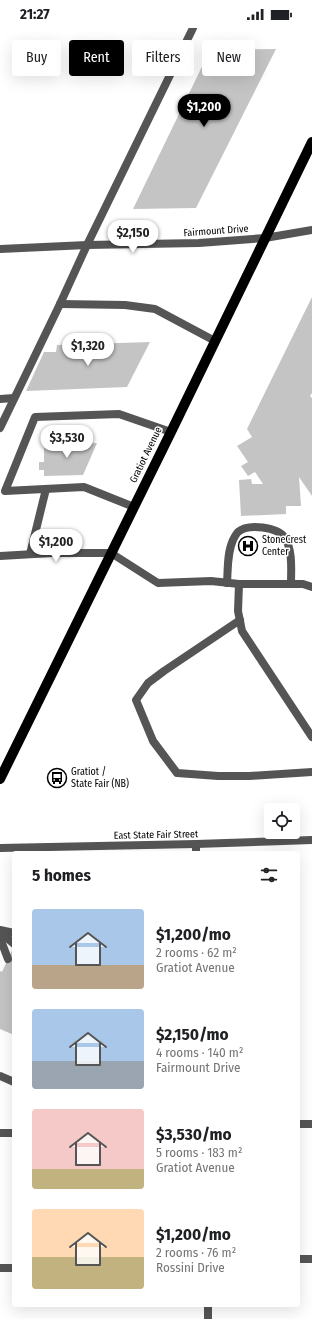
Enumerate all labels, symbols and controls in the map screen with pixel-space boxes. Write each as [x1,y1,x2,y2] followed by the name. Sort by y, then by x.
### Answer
[20,5,50,23] text: 21:27
[12,40,61,76] chip: Buy
[69,40,124,76] chip: Rent
[132,40,194,76] chip: Filters
[202,40,255,76] chip: New
[171,94,237,128] pin: $1,200
[187,99,221,114] text: $1,200
[100,220,166,254] pin: $2,150
[183,223,249,239] street label: Fairmount Drive
[117,225,149,240] text: $2,150
[55,333,121,367] pin: $1,320
[71,338,105,353] text: $1,320
[34,425,100,459] pin: $3,530
[127,425,165,485] street label: Gratiot Avenue
[49,430,85,445] text: $3,530
[23,529,89,563] pin: $1,200
[39,534,73,549] text: $1,200
[262,534,307,558] place label: StoneCrest Center
[237,535,259,557] hospital icon: StoneCrest Center
[71,766,129,790] place label: Gratiot / State Fair (NB)
[46,767,68,789] bus stop icon: Gratiot / State Fair (NB)
[264,803,300,839] map controls
[264,803,300,839] button: locate
[114,828,199,842] street label: East State Fair Street
[258,864,280,886] icon: filters
[32,865,91,886] text: 5 homes
[156,924,231,945] text: $1,200/mo
[64,925,112,973] icon: home
[156,945,237,960] text: 2 rooms · 62 m²
[156,960,235,975] text: Gratiot Avenue
[156,1024,229,1045] text: $2,150/mo
[64,1025,112,1073] icon: home
[156,1045,243,1060] text: 4 rooms · 140 m²
[156,1060,240,1075] text: Fairmount Drive
[156,1124,232,1145] text: $3,530/mo
[64,1125,112,1173] icon: home
[156,1145,242,1160] text: 5 rooms · 183 m²
[156,1160,235,1175] text: Gratiot Avenue
[156,1224,231,1245] text: $1,200/mo
[64,1225,112,1273] icon: home
[156,1245,236,1260] text: 2 rooms · 76 m²
[156,1260,225,1275] text: Rossini Drive

